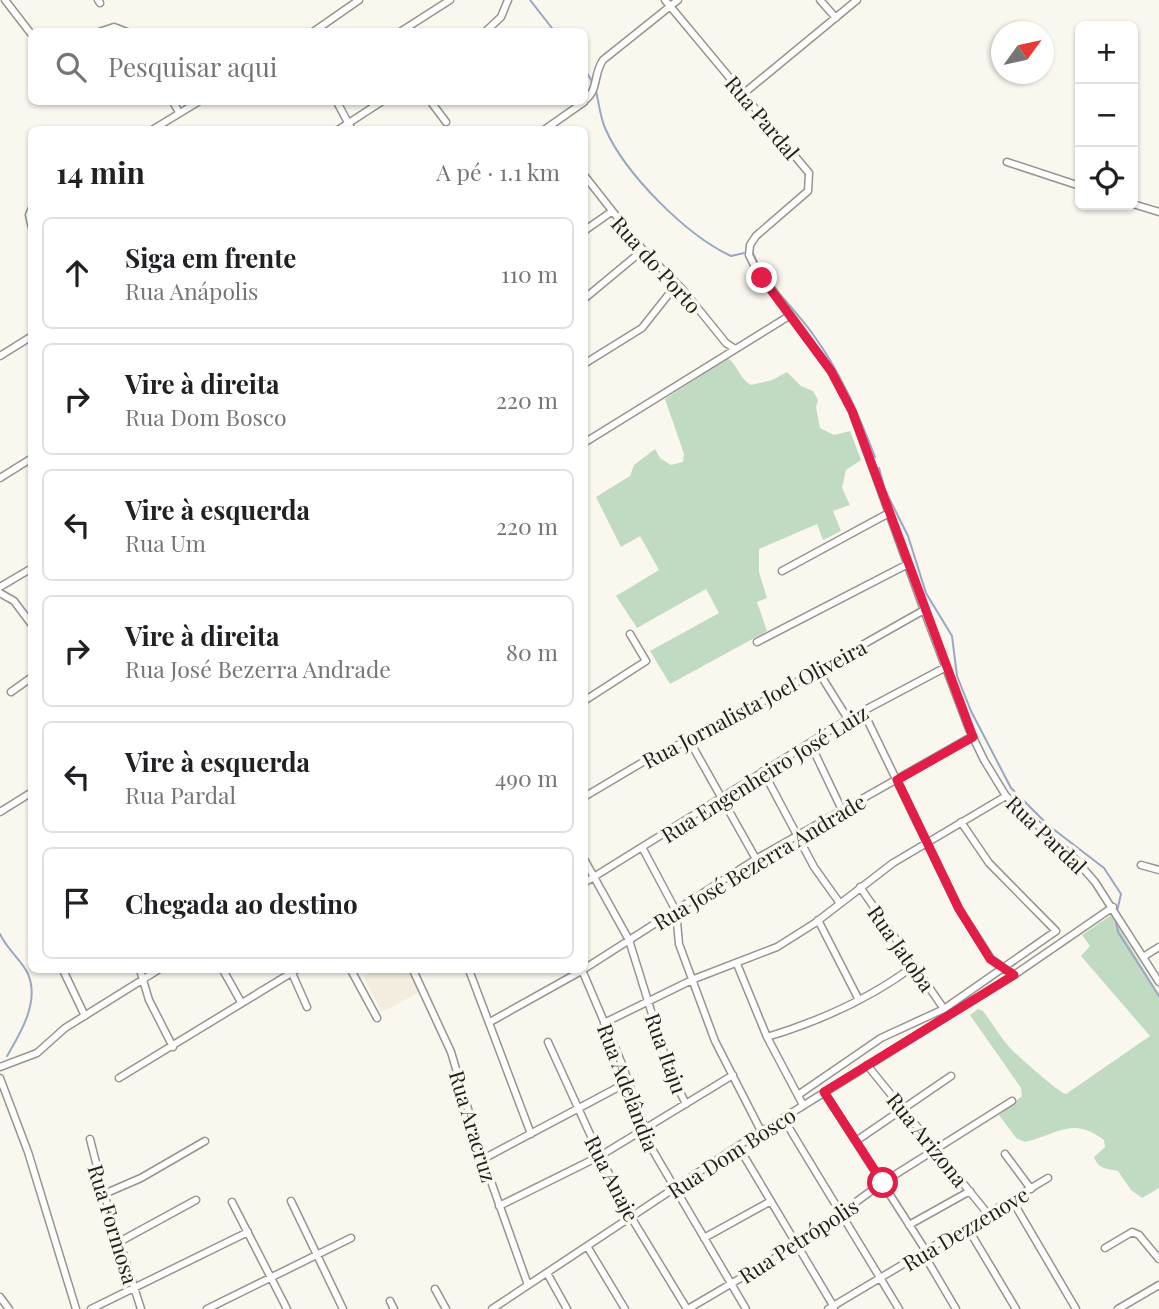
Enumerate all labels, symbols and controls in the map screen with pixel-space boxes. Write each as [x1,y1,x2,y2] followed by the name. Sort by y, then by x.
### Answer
[991,21,1054,84] north arrow
[1075,21,1138,210] map controls
[1075,21,1138,84] button: +
[28,28,588,105] search box
[52,48,90,86] icon: search
[108,49,277,84] text: Pesquisar aqui
[720,69,806,165] street label: Rua Pardal
[1075,84,1138,147] button: −
[1075,147,1138,210] button: locate
[56,152,145,192] text: 14 min
[436,156,560,187] text: A pé · 1.1 km
[606,209,708,319] street label: Rua do Porto
[125,240,296,275] text: Siga em frente
[58,254,96,292] icon: ahead
[501,258,558,289] text: 110 m
[746,262,777,293] route end
[125,275,258,306] text: Rua Anápolis
[125,366,280,401] text: Vire à direita
[58,380,96,418] icon: right
[496,384,558,415] text: 220 m
[125,401,287,432] text: Rua Dom Bosco
[125,492,310,527] text: Vire à esquerda
[58,506,96,544] icon: left
[496,510,558,541] text: 220 m
[125,527,206,558] text: Rua Um
[125,618,280,653] text: Vire à direita
[58,632,96,670] icon: right
[637,632,871,774] street label: Rua Jornalista Joel Oliveira
[506,636,558,667] text: 80 m
[125,653,391,684] text: Rua José Bezerra Andrade
[655,698,873,848] street label: Rua Engenheiro José Luiz
[125,744,310,779] text: Vire à esquerda
[58,758,96,796] icon: left
[495,762,558,793] text: 490 m
[125,779,236,810] text: Rua Pardal
[648,786,870,936] street label: Rua José Bezerra Andrade
[1001,789,1093,879] street label: Rua Pardal
[58,884,96,922] icon: arrive
[125,886,358,921] text: Chegada ao destino
[862,899,942,997] street label: Rua Jatoba
[639,1009,695,1097] street label: Rua Itaju
[592,1019,666,1155] street label: Rua Adelândia
[444,1067,504,1185] street label: Rua Aracruz
[881,1086,975,1192] street label: Rua Arizona
[662,1100,800,1204] street label: Rua Dom Bosco
[579,1130,647,1226] street label: Rua Anaje
[83,1161,146,1288] street label: Rua Formosa
[867,1167,898,1198] route start
[897,1179,1033,1277] street label: Rua Dezzenove
[733,1191,863,1289] street label: Rua Petrópolis

